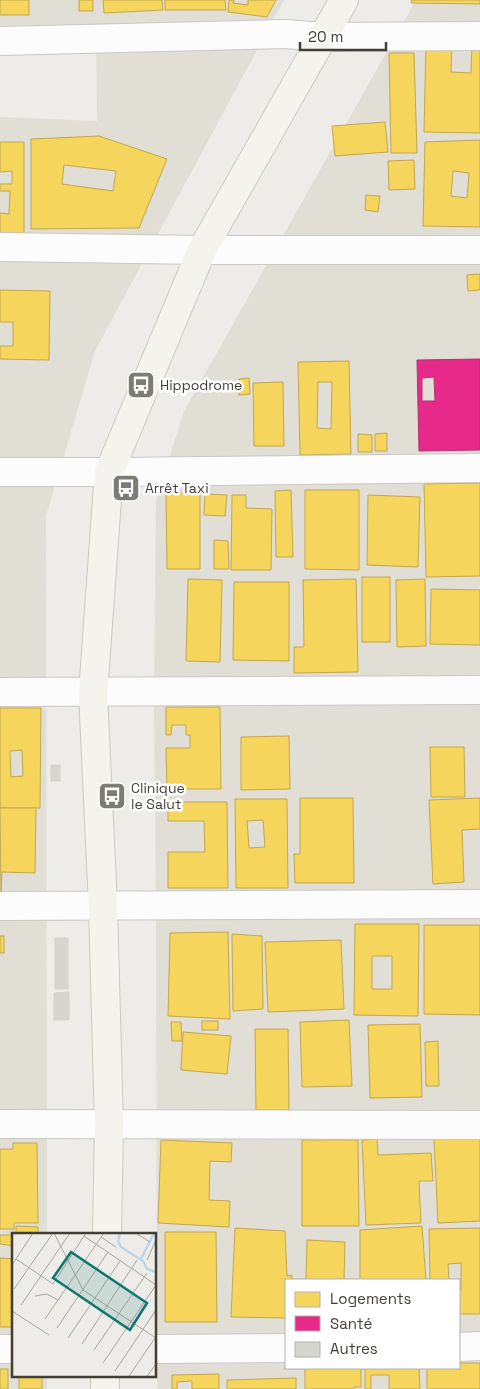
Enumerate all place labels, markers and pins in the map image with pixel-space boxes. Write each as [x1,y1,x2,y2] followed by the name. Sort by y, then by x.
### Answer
[126,370,156,400] bus stop icon: Hippodrome
[160,376,242,394] place label: Hippodrome
[111,473,141,503] bus stop icon: Arrêt Taxi
[145,479,209,497] place label: Arrêt Taxi
[131,779,185,813] place label: Clinique le Salut
[97,781,127,811] bus stop icon: Clinique le Salut

